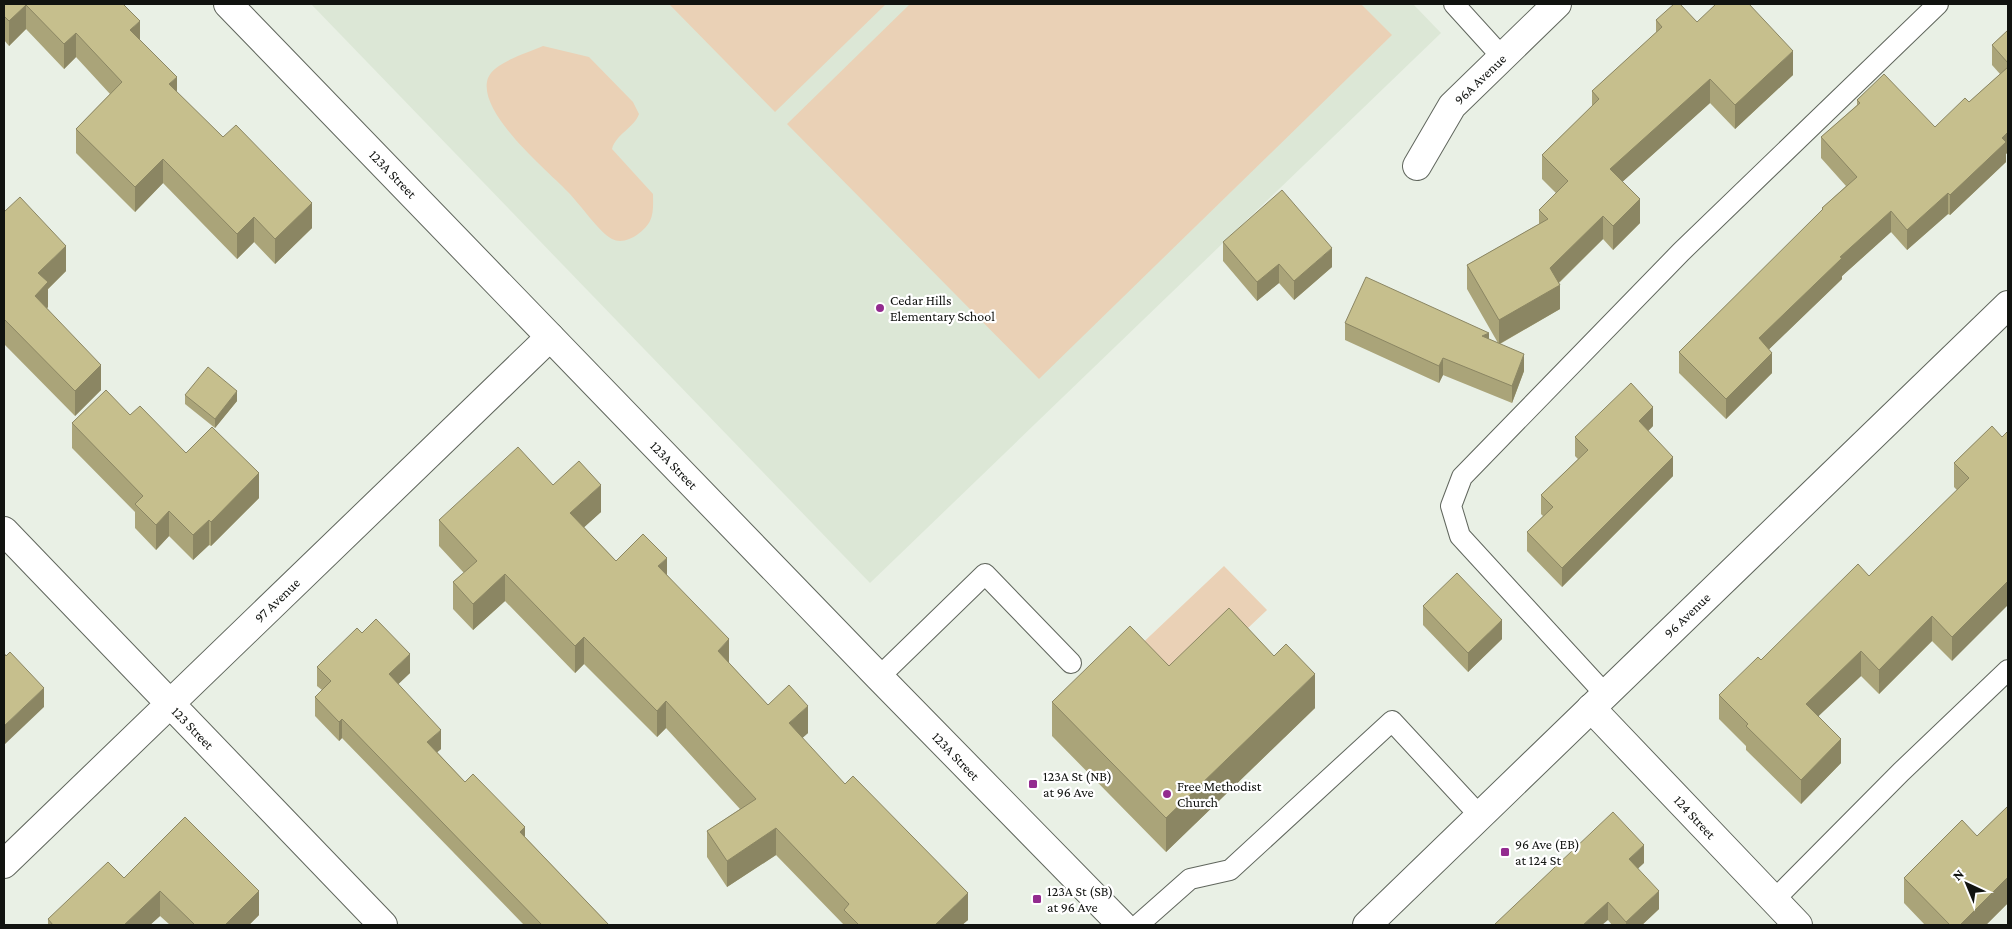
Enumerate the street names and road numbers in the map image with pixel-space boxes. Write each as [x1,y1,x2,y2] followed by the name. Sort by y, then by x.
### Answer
[1451,50,1509,108] street label: 96A Avenue
[366,146,420,202] street label: 123A Street
[647,437,701,493] street label: 123A Street
[251,574,303,626] street label: 97 Avenue
[1661,589,1713,641] street label: 96 Avenue
[169,703,218,753] street label: 123 Street
[929,728,983,784] street label: 123A Street
[1671,792,1719,842] street label: 124 Street

